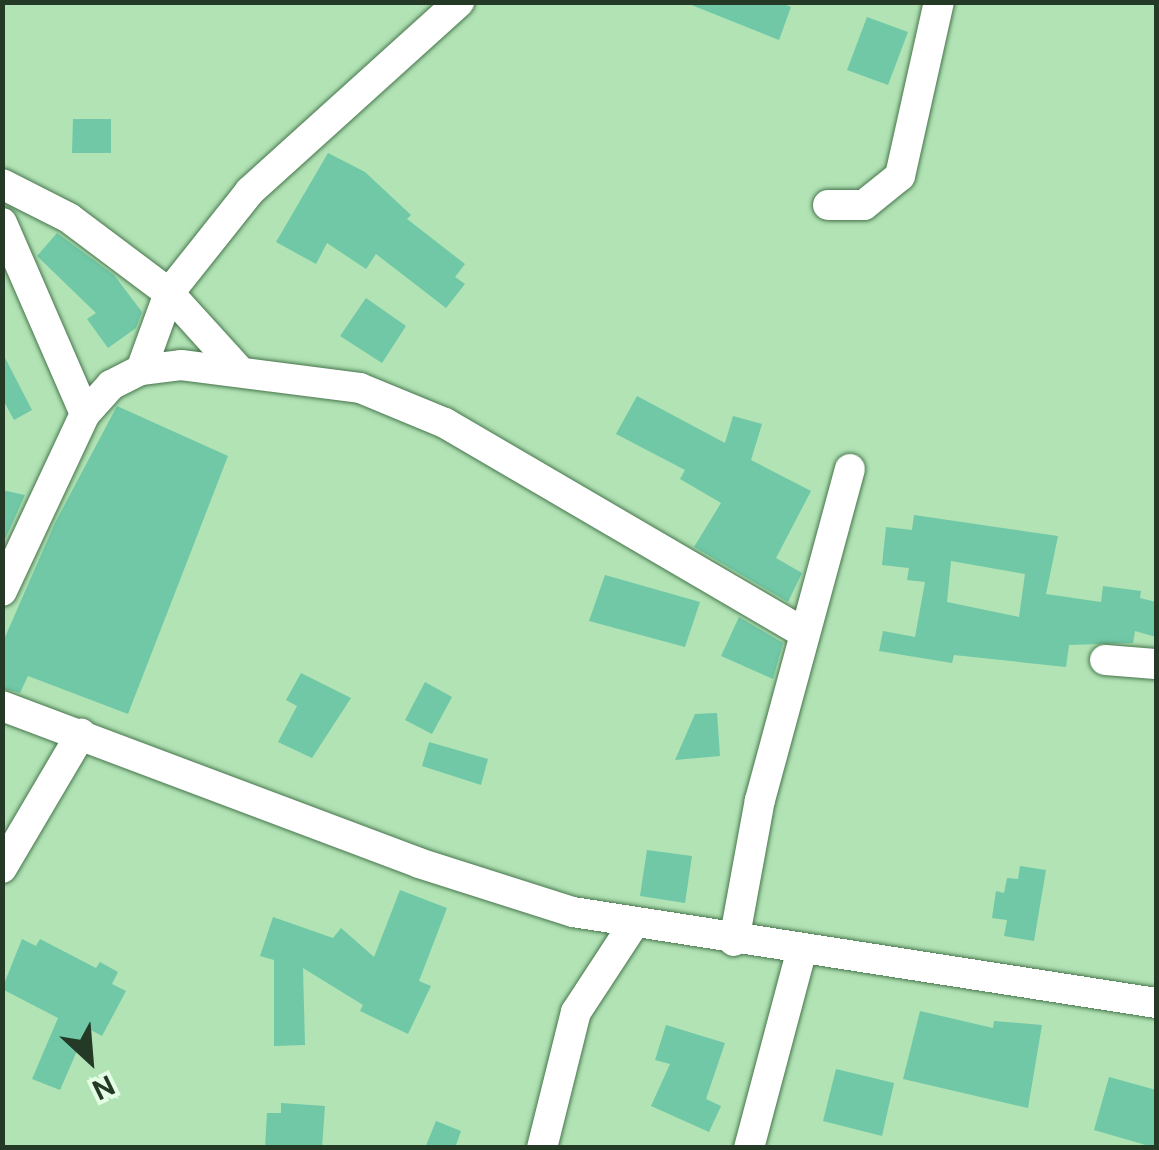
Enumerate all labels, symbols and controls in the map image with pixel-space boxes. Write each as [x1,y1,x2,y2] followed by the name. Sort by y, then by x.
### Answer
[40,1010,140,1110] north arrow
[86,1066,121,1109] text: N

